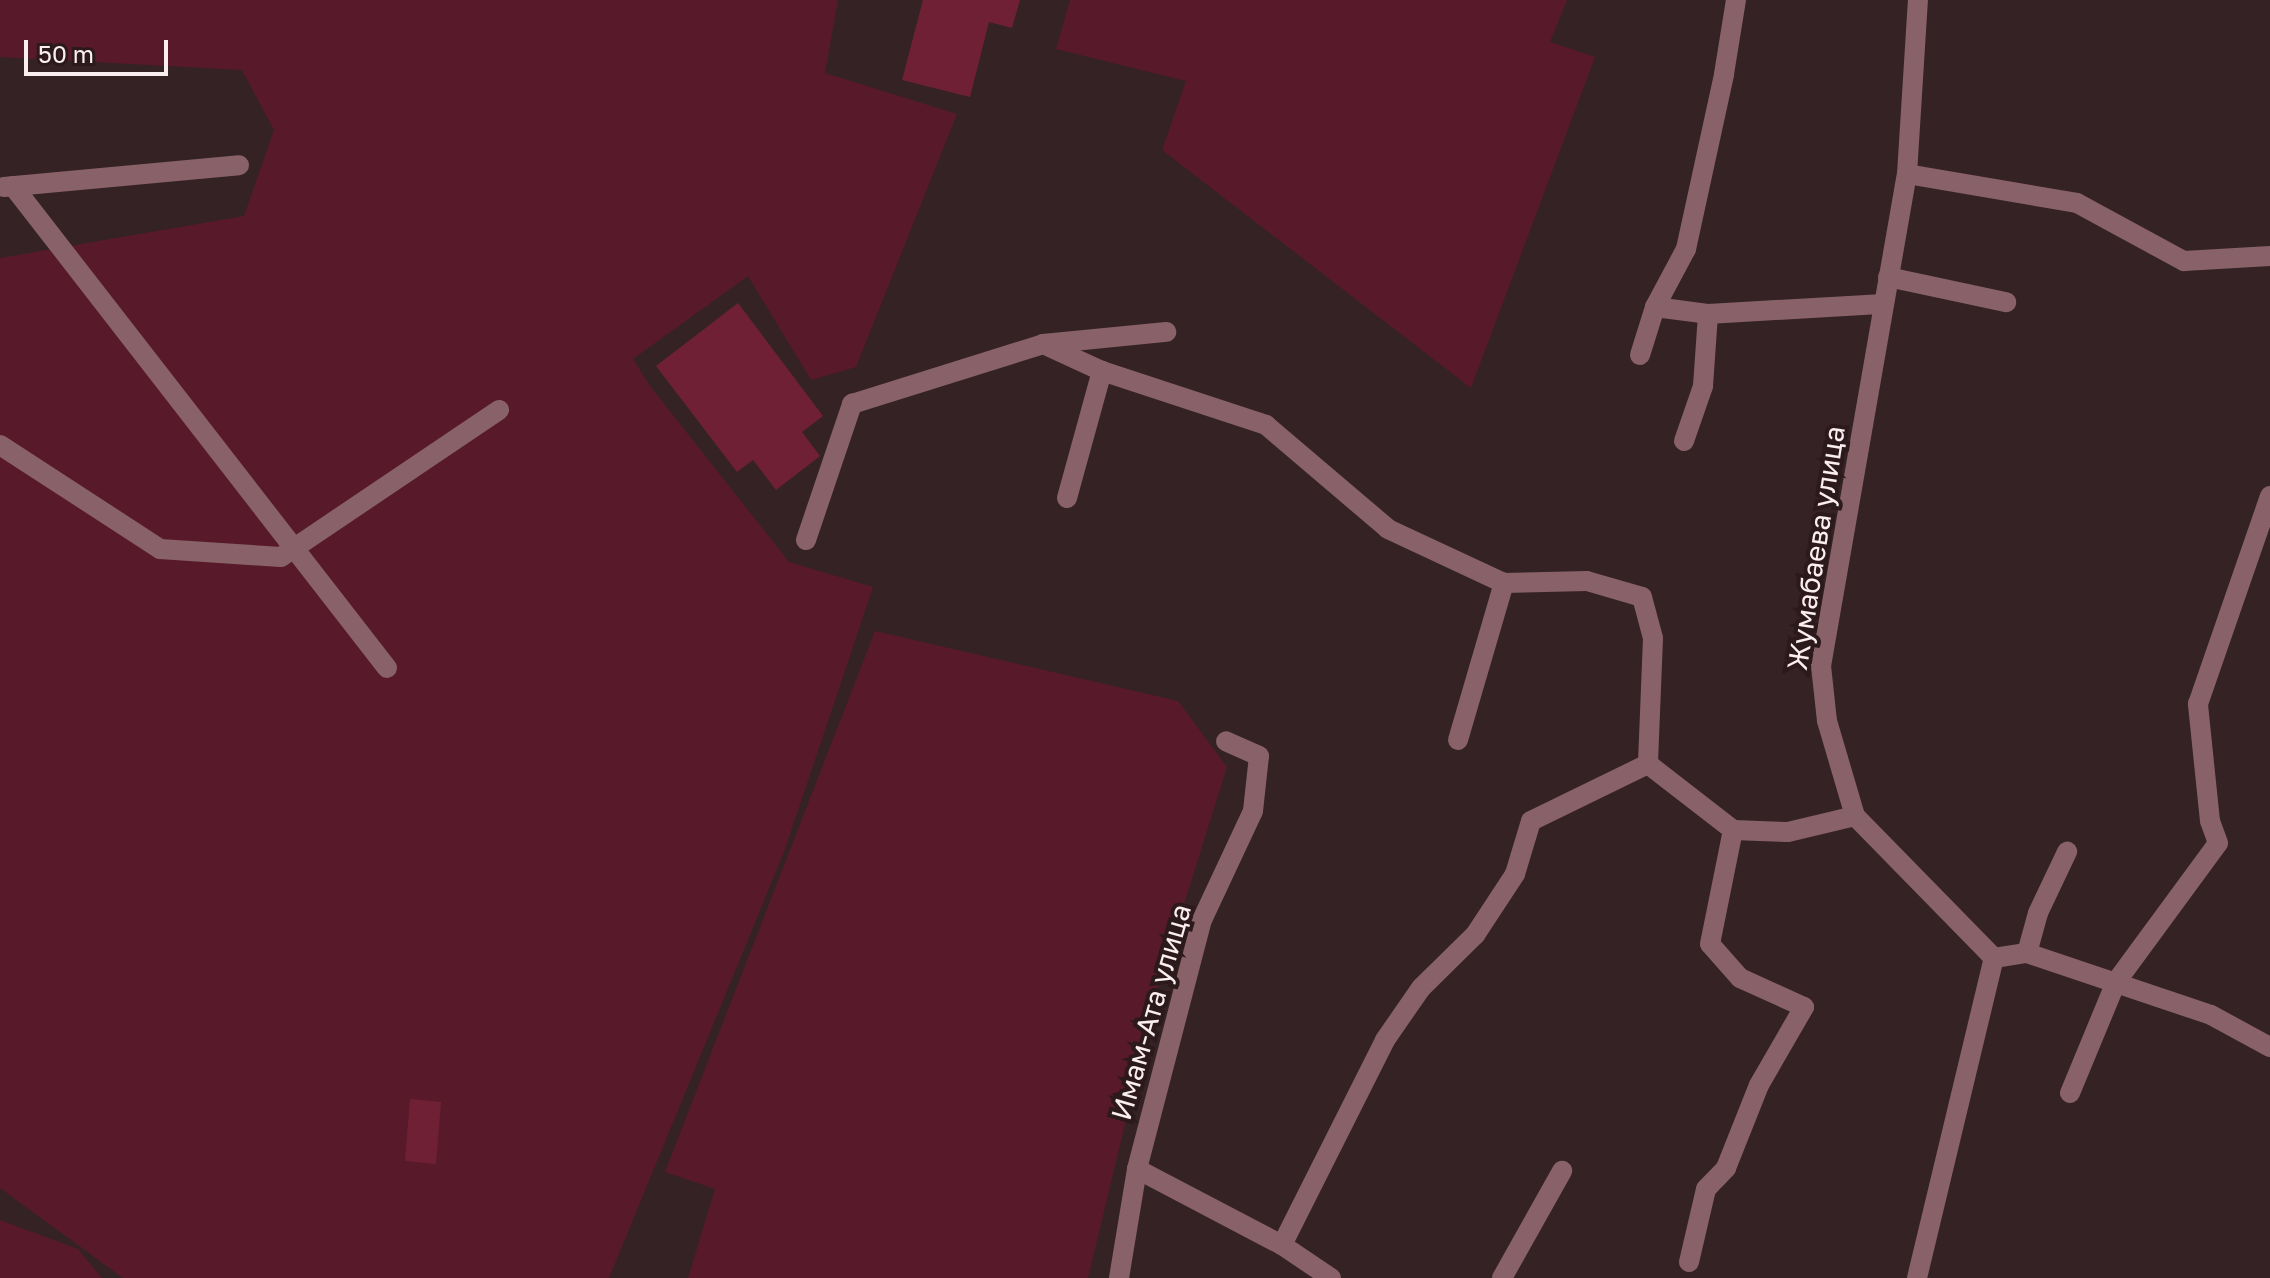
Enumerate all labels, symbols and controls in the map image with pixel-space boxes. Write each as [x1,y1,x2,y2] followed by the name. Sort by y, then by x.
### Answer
[28,24,172,74] scale bar
[38,39,94,68] text: 50 m
[1780,423,1852,673] street label: Жумабаева улица
[1104,900,1198,1124] street label: Имам-Ата улица

